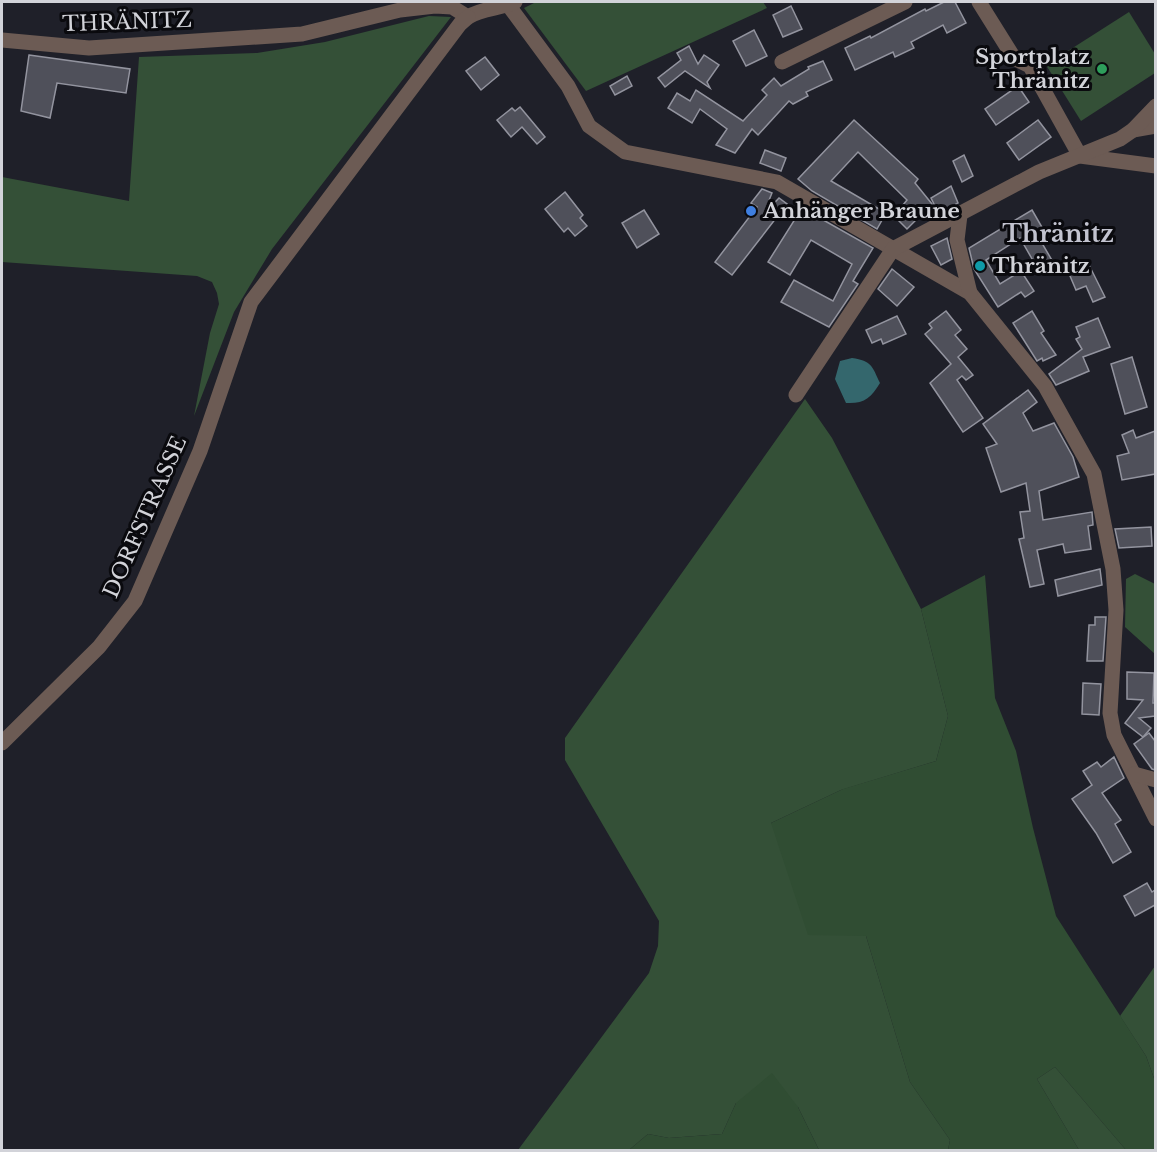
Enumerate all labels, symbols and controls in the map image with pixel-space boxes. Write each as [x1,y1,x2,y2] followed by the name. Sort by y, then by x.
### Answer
[62,7,192,37] street label: THRÄNITZ
[975,44,1090,94] place label: Sportplatz Thränitz
[1095,62,1109,76] marker: Sportplatz Thränitz
[762,198,960,224] place label: Anhänger Braune
[744,204,758,218] marker: Anhänger Braune
[1002,219,1114,248] district label: Thränitz
[992,253,1090,279] place label: Thränitz
[973,259,987,273] marker: Thränitz
[98,432,192,602] street label: DORFSTRASSE

